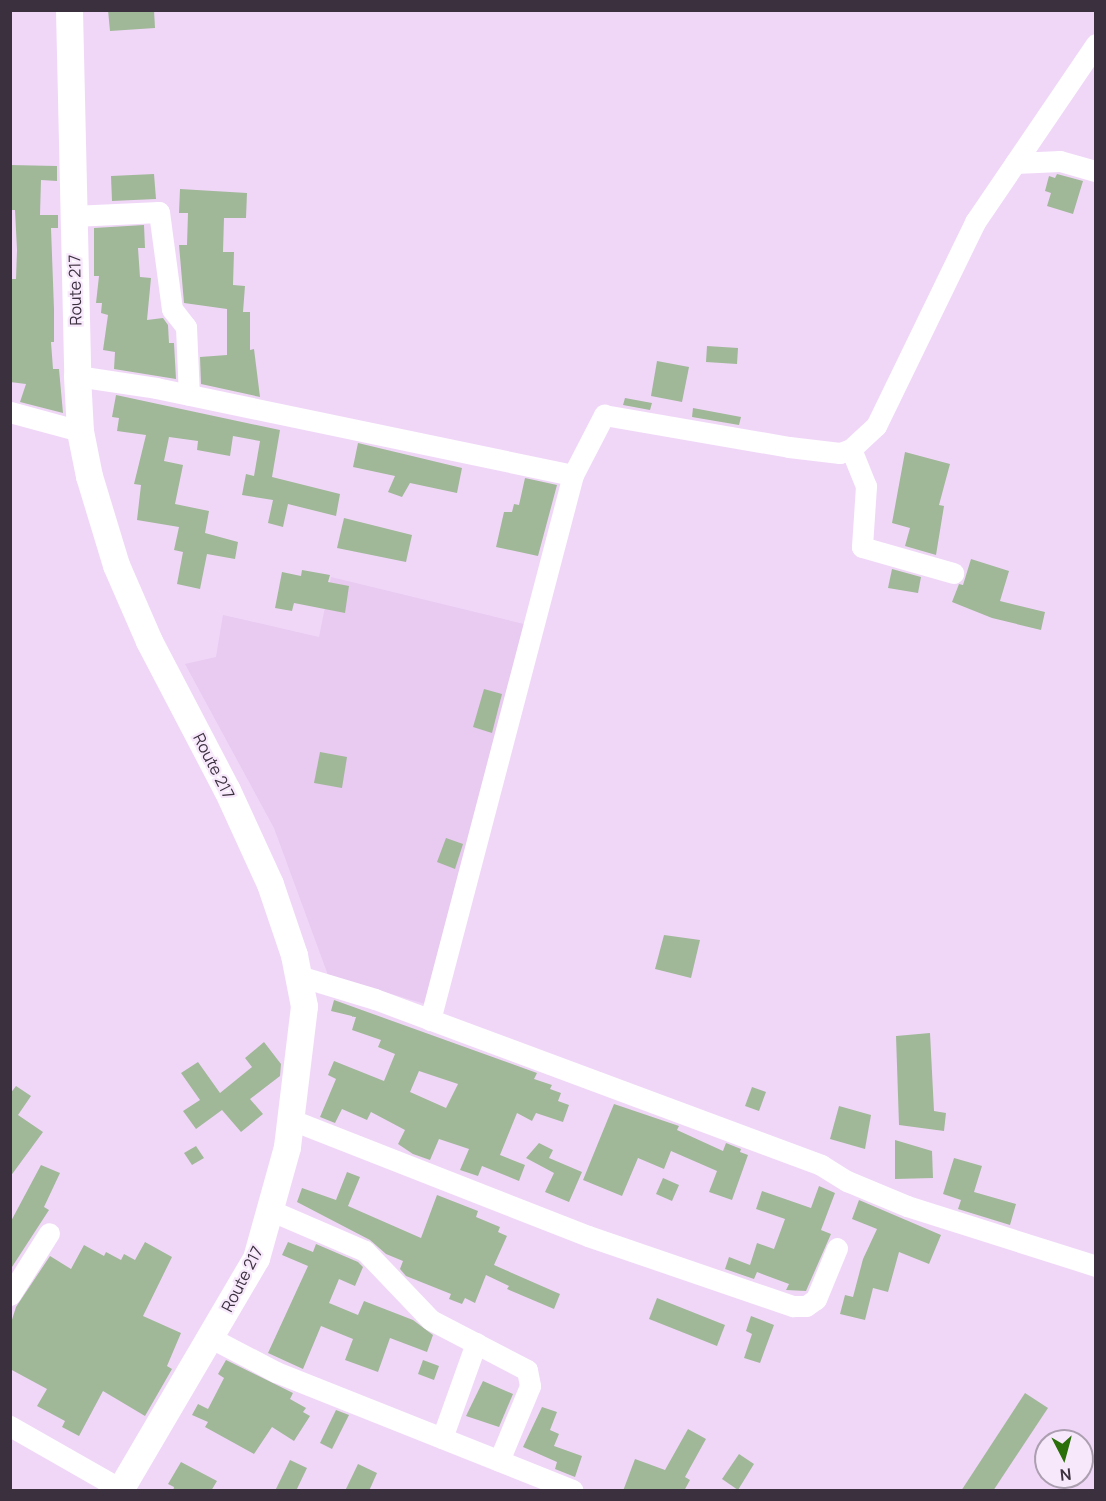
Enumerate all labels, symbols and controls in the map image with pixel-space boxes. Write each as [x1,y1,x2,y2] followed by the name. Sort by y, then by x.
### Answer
[65,254,85,326] street label: Route 217
[189,730,239,802] street label: Route 217
[217,1243,267,1315] street label: Route 217
[1034,1429,1094,1489] north arrow
[1059,1463,1073,1486] text: N

